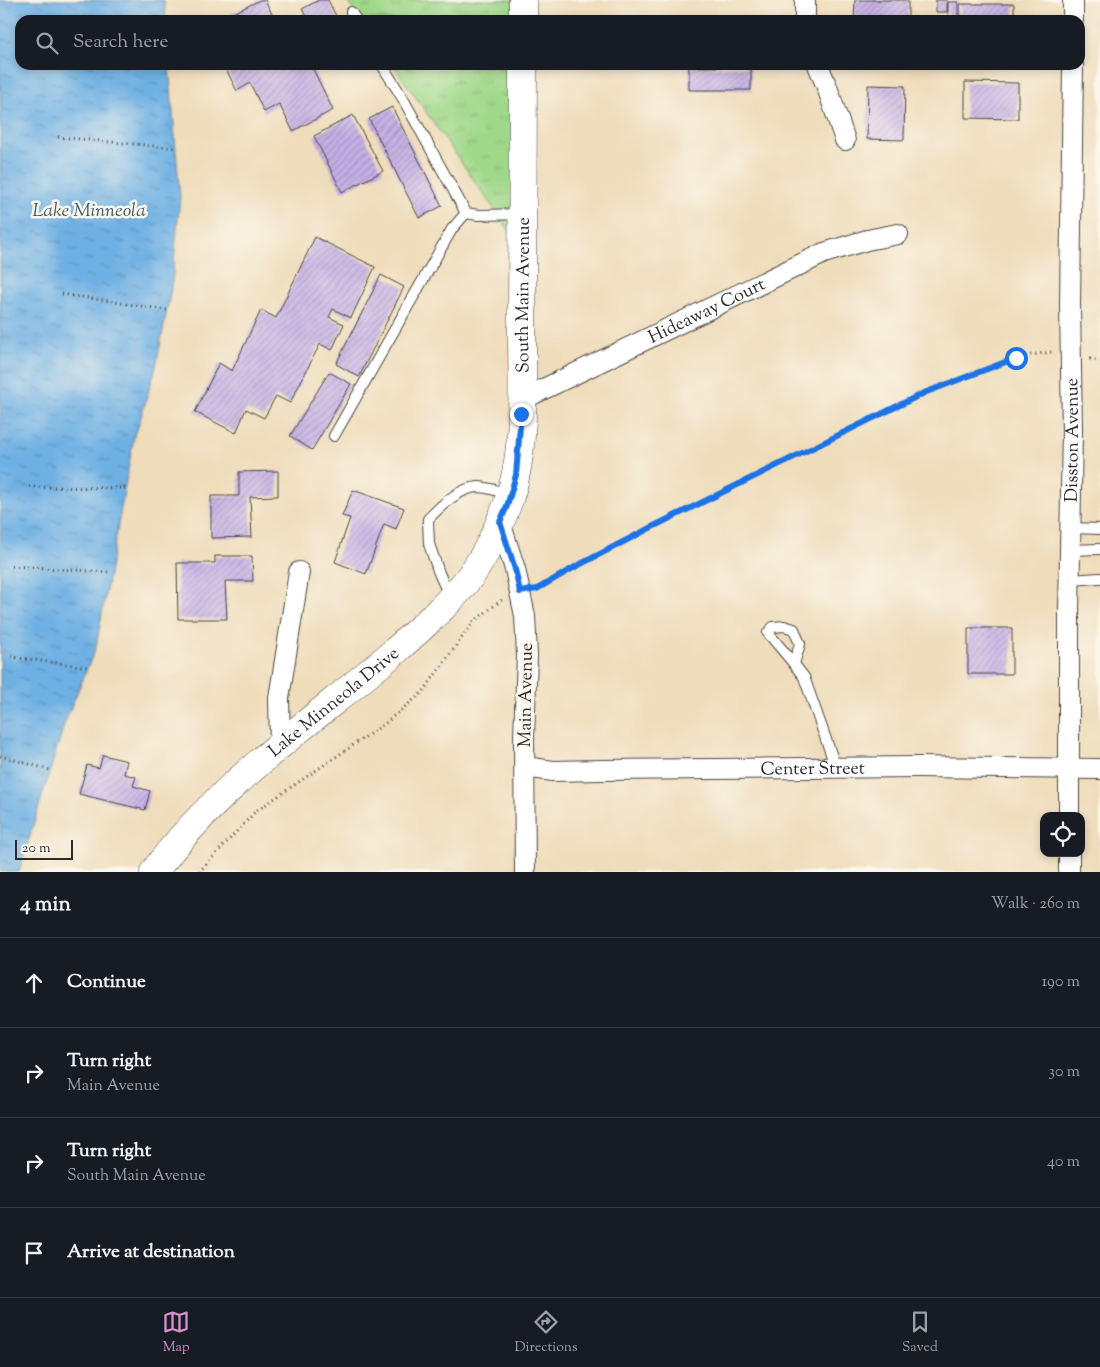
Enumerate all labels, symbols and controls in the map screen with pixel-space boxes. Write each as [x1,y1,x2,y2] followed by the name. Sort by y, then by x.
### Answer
[15,15,1085,70] search box
[33,29,61,57] icon: search
[73,29,168,56] text: Search here
[32,198,146,225] water label: Lake Minneola
[511,217,538,373] street label: South Main Avenue
[644,272,770,351] street label: Hideaway Court
[1005,347,1028,370] route start
[1060,378,1087,502] street label: Disston Avenue
[510,403,533,426] route end
[263,642,406,764] street label: Lake Minneola Drive
[513,643,541,748] street label: Main Avenue
[760,756,865,783] street label: Center Street
[1040,812,1085,857] map controls
[1040,812,1085,857] button: locate
[15,837,72,860] scale bar
[22,839,51,859] text: 20 m
[20,890,71,920] text: 4 min
[991,893,1080,916] text: Walk · 260 m
[20,969,48,997] icon: ahead
[67,969,146,996] text: Continue
[1042,971,1080,994] text: 190 m
[67,1048,151,1075] text: Turn right
[20,1059,48,1087] icon: right
[1049,1061,1080,1084] text: 30 m
[67,1075,160,1098] text: Main Avenue
[67,1138,151,1165] text: Turn right
[20,1149,48,1177] icon: right
[1047,1151,1080,1174] text: 40 m
[67,1165,206,1188] text: South Main Avenue
[20,1239,48,1267] icon: arrive
[67,1239,235,1266] text: Arrive at destination
[162,1308,190,1358] tab: Map
[514,1308,578,1358] tab: Directions
[902,1308,938,1358] tab: Saved

